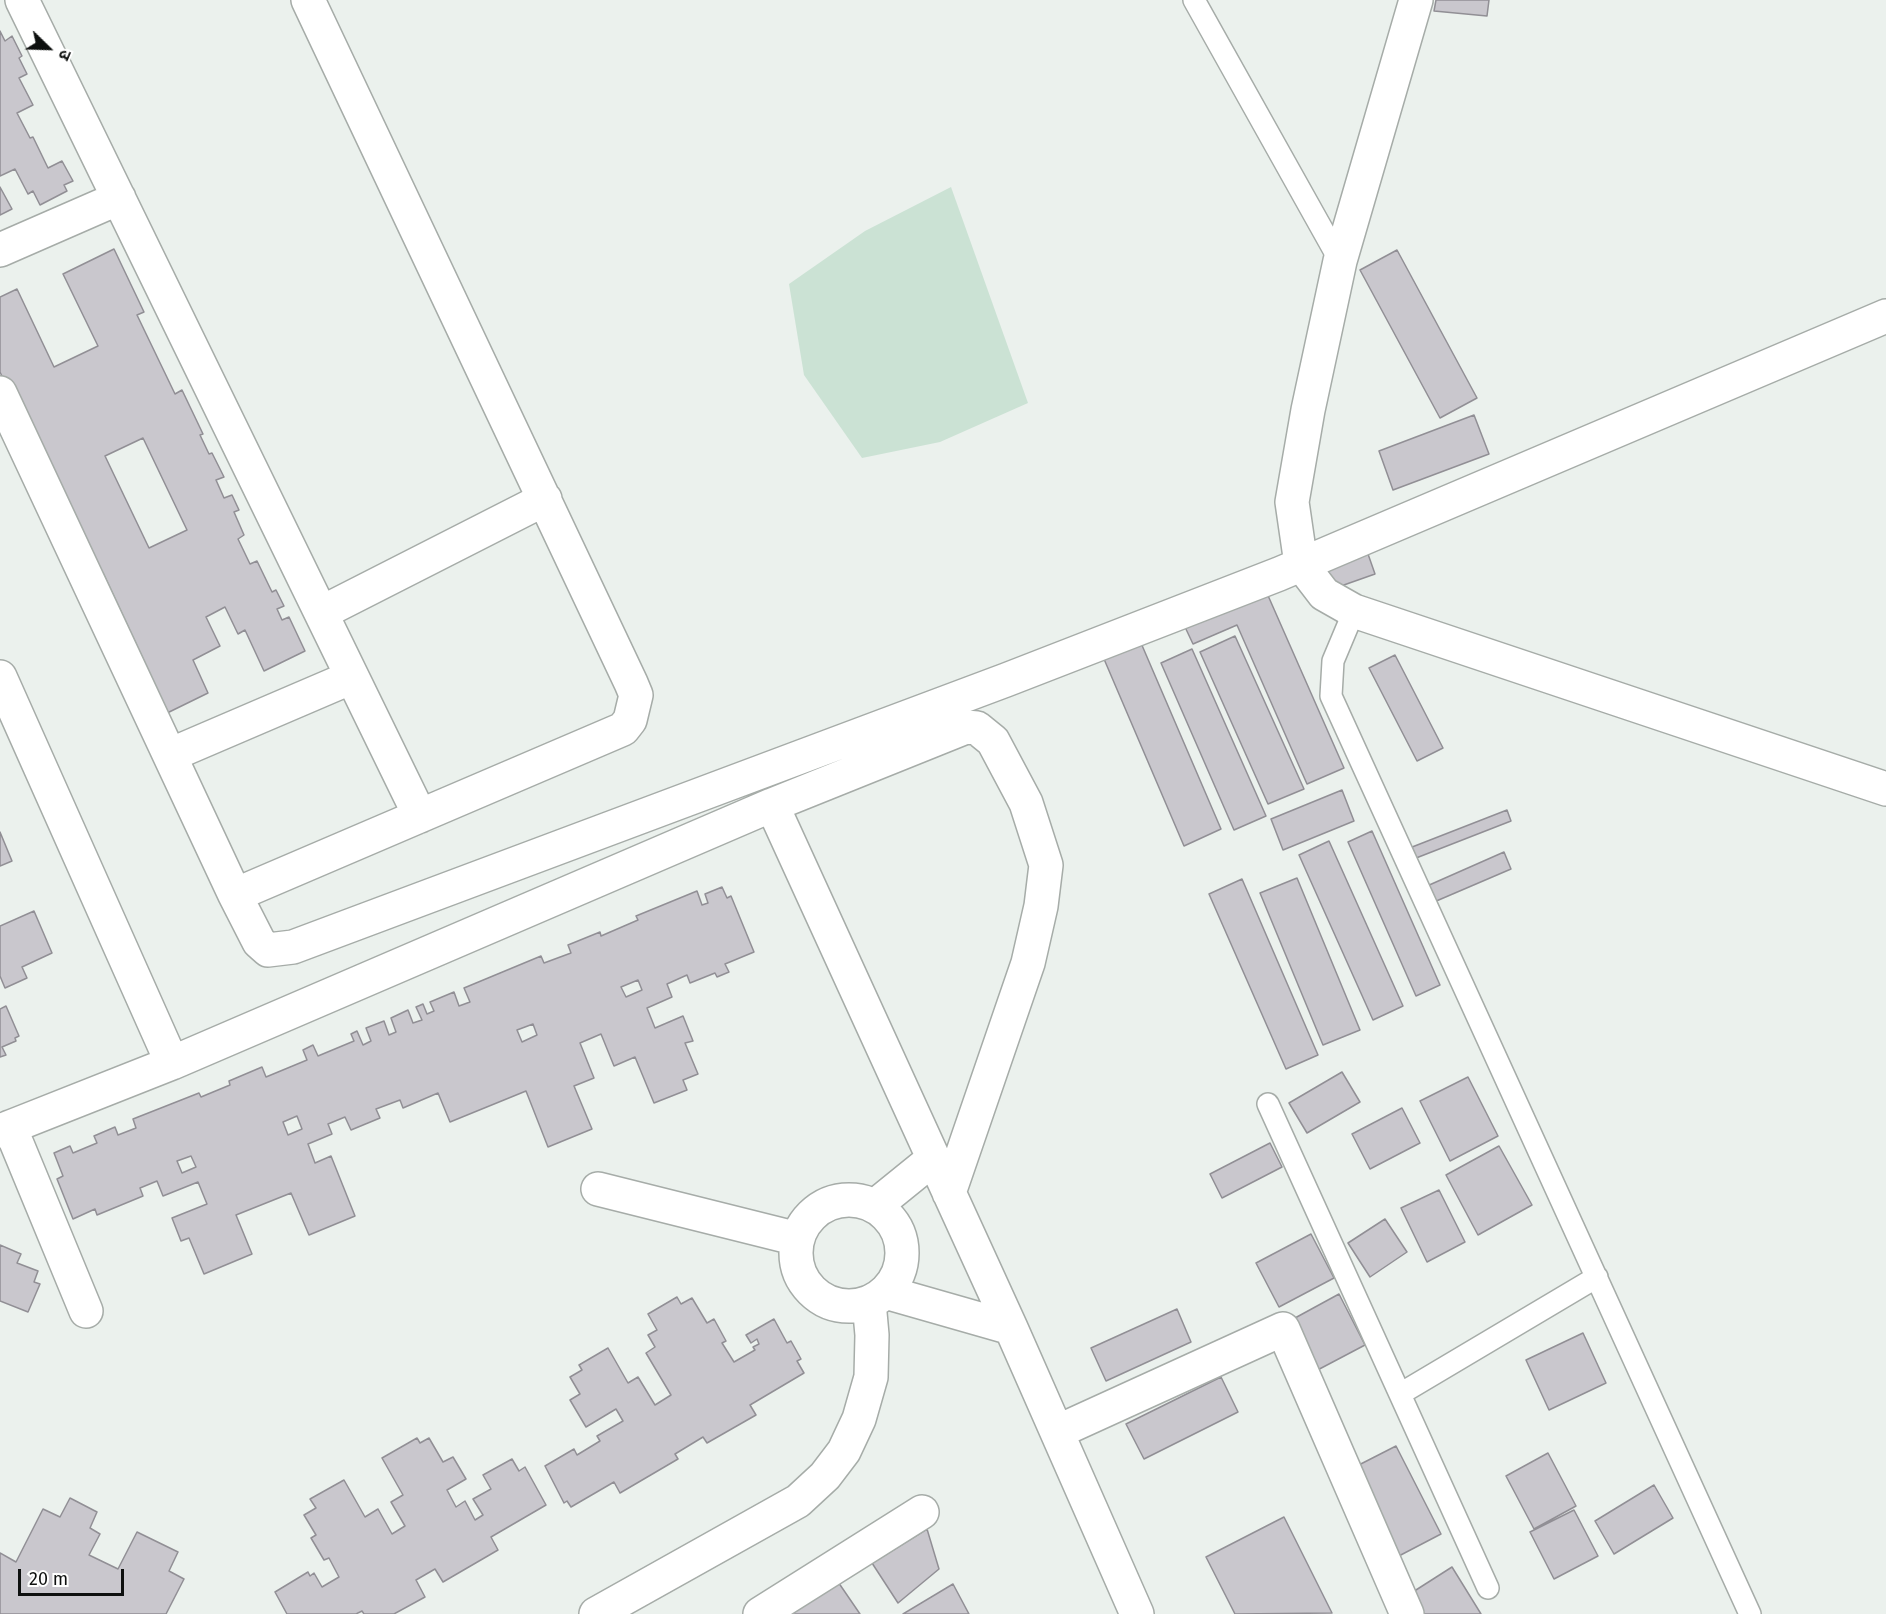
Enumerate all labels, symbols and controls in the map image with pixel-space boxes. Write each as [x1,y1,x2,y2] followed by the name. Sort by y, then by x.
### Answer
[18,18,78,78] north arrow
[54,47,76,63] text: उ
[21,1557,128,1595] scale bar
[29,1568,68,1590] text: 20 m

